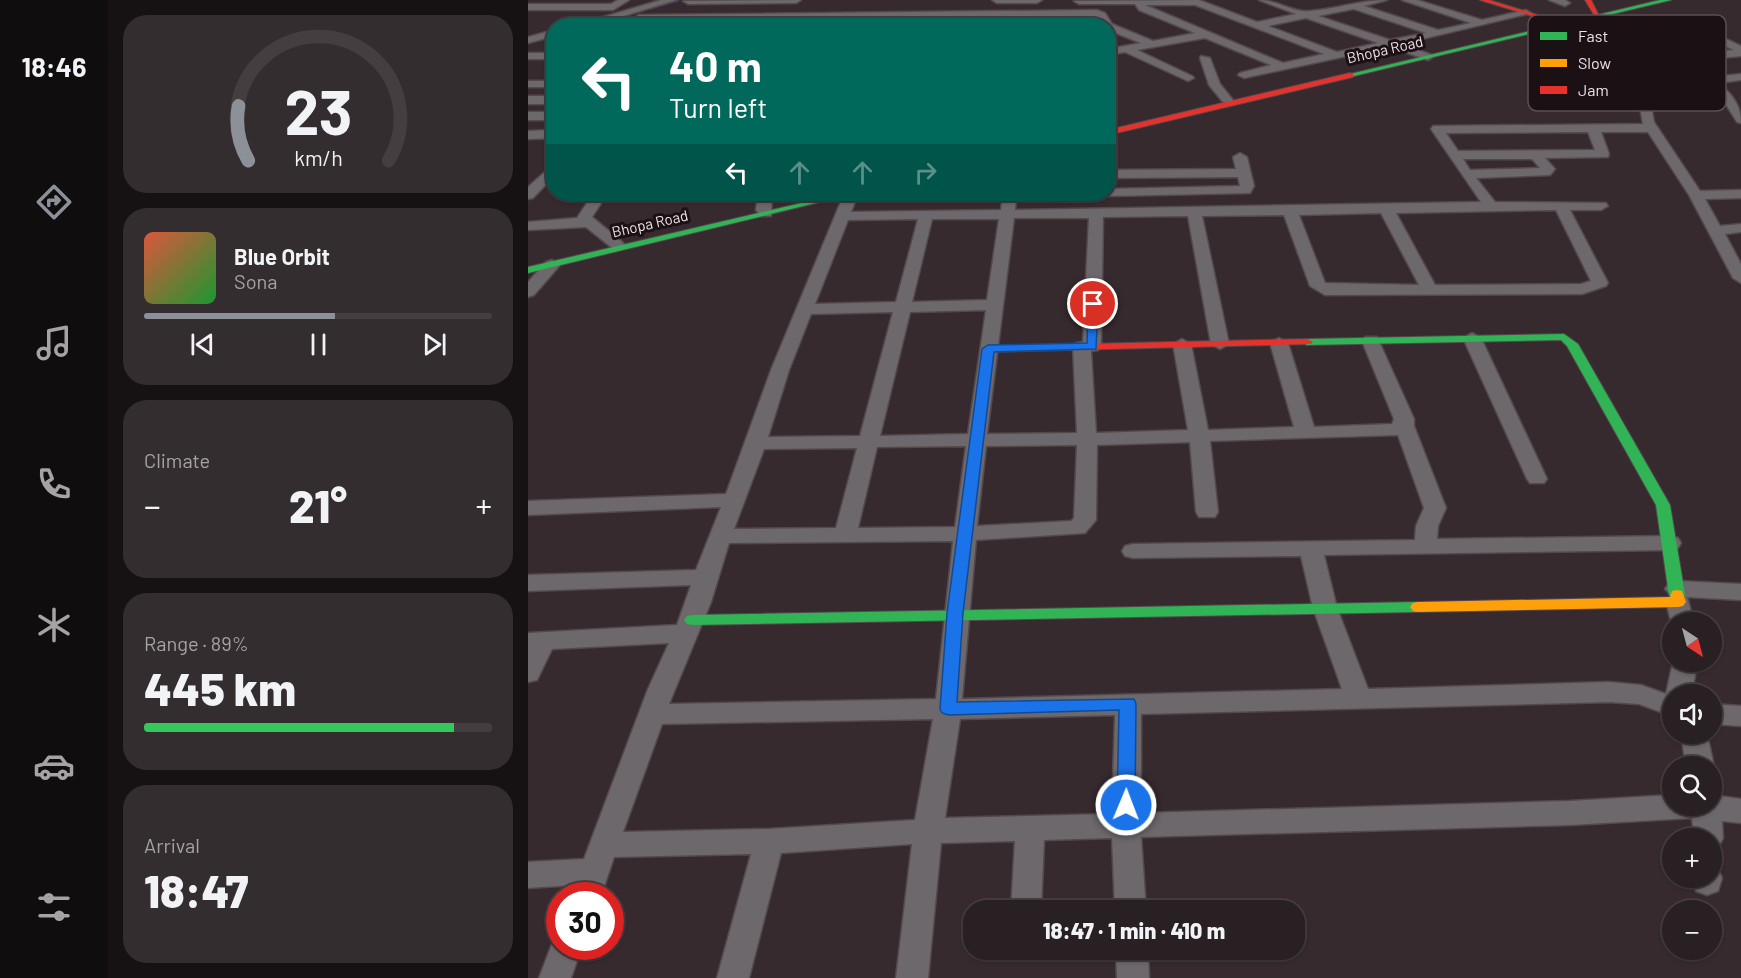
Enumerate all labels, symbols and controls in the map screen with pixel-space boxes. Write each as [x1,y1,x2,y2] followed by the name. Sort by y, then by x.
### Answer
[1528,15,1726,111] legend
[1578,26,1608,45] text: Fast
[1345,32,1425,67] street label: Bhopa Road
[669,40,762,90] text: 40 m
[570,42,648,120] icon: left
[22,50,86,82] text: 18:46
[1578,53,1611,72] text: Slow
[284,73,352,147] text: 23
[1578,80,1609,99] text: Jam
[669,91,767,123] text: Turn left
[294,145,342,170] text: km/h
[720,156,753,189] icon: left
[783,156,816,189] icon: ahead
[846,156,879,189] icon: ahead
[909,156,942,189] icon: right
[33,181,75,223] icon: directions
[610,206,690,241] street label: Bhopa Road
[234,243,330,269] text: Blue Orbit
[234,269,278,293] text: Sona
[1067,278,1118,329] pin
[1076,287,1109,320] icon: arrive
[33,322,75,364] icon: music
[186,328,219,361] icon: previous
[302,328,335,361] icon: pause
[418,328,451,361] icon: next
[144,448,210,472] text: Climate
[33,463,75,505] icon: phone
[289,478,347,532] text: 21°
[144,485,161,525] text: −
[475,485,492,525] text: +
[33,604,75,646] icon: climate
[1662,612,1722,672] north arrow
[1662,612,1722,960] map controls
[144,631,249,655] text: Range · 89%
[144,661,296,715] text: 445 km
[1662,684,1722,744] button: sound
[33,745,75,787] icon: car
[1662,756,1722,816] button: search
[1094,773,1158,837] position arrow
[1662,828,1722,888] button: +
[144,833,200,857] text: Arrival
[144,863,248,917] text: 18:47
[546,882,624,960] speed limit sign: 30
[33,886,75,928] icon: filters
[1662,900,1722,960] button: −
[1043,917,1225,943] text: 18:47 · 1 min · 410 m

